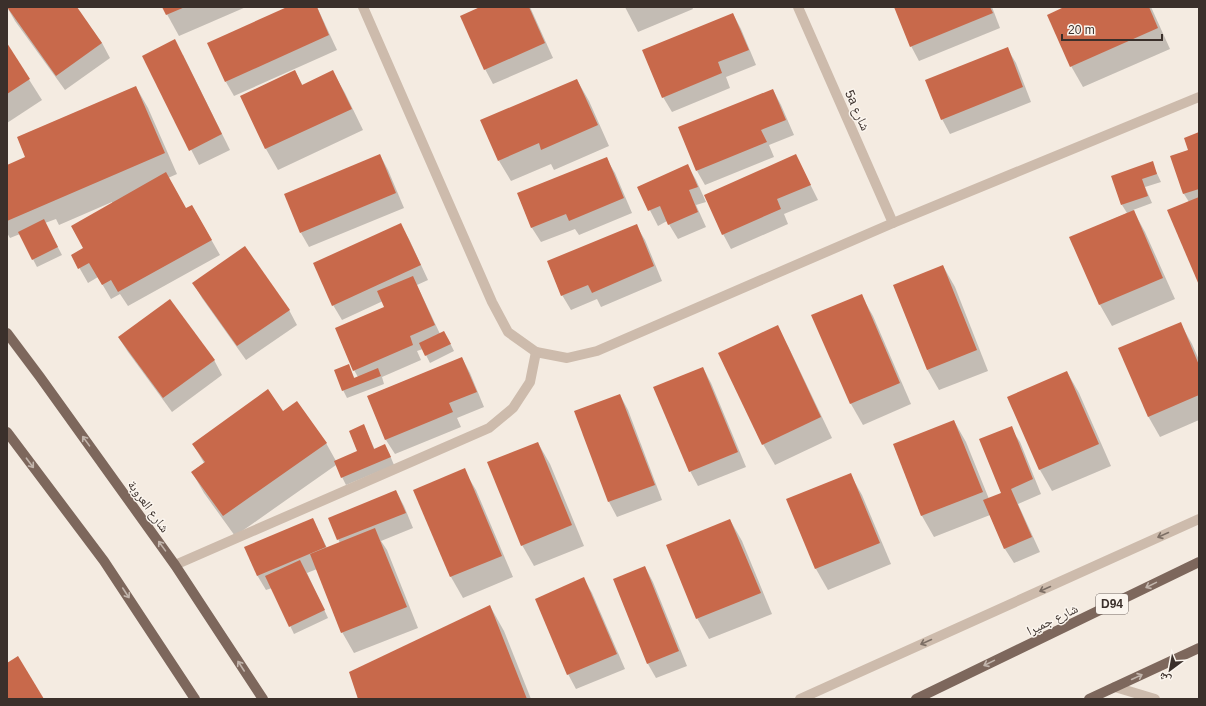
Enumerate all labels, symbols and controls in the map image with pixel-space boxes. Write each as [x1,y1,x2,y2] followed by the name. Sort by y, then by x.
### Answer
[1062,16,1162,42] scale bar
[1068,23,1095,37] text: 20 m
[840,88,873,134] street label: 5a شارع
[82,435,90,446] one-way arrow
[26,457,35,468] one-way arrow
[123,477,172,536] street label: شارع العروبة
[1158,532,1170,539] one-way arrow
[158,541,166,552] one-way arrow
[1146,582,1158,589] one-way arrow
[1039,585,1051,593] one-way arrow
[122,587,130,598] one-way arrow
[1096,594,1128,614] road number: D94
[1024,601,1081,640] street label: شارع جميرا
[921,639,933,646] one-way arrow
[1150,650,1190,690] north arrow
[237,660,245,672] one-way arrow
[984,660,996,667] one-way arrow
[1156,668,1174,687] text: ش
[1131,673,1143,680] one-way arrow

